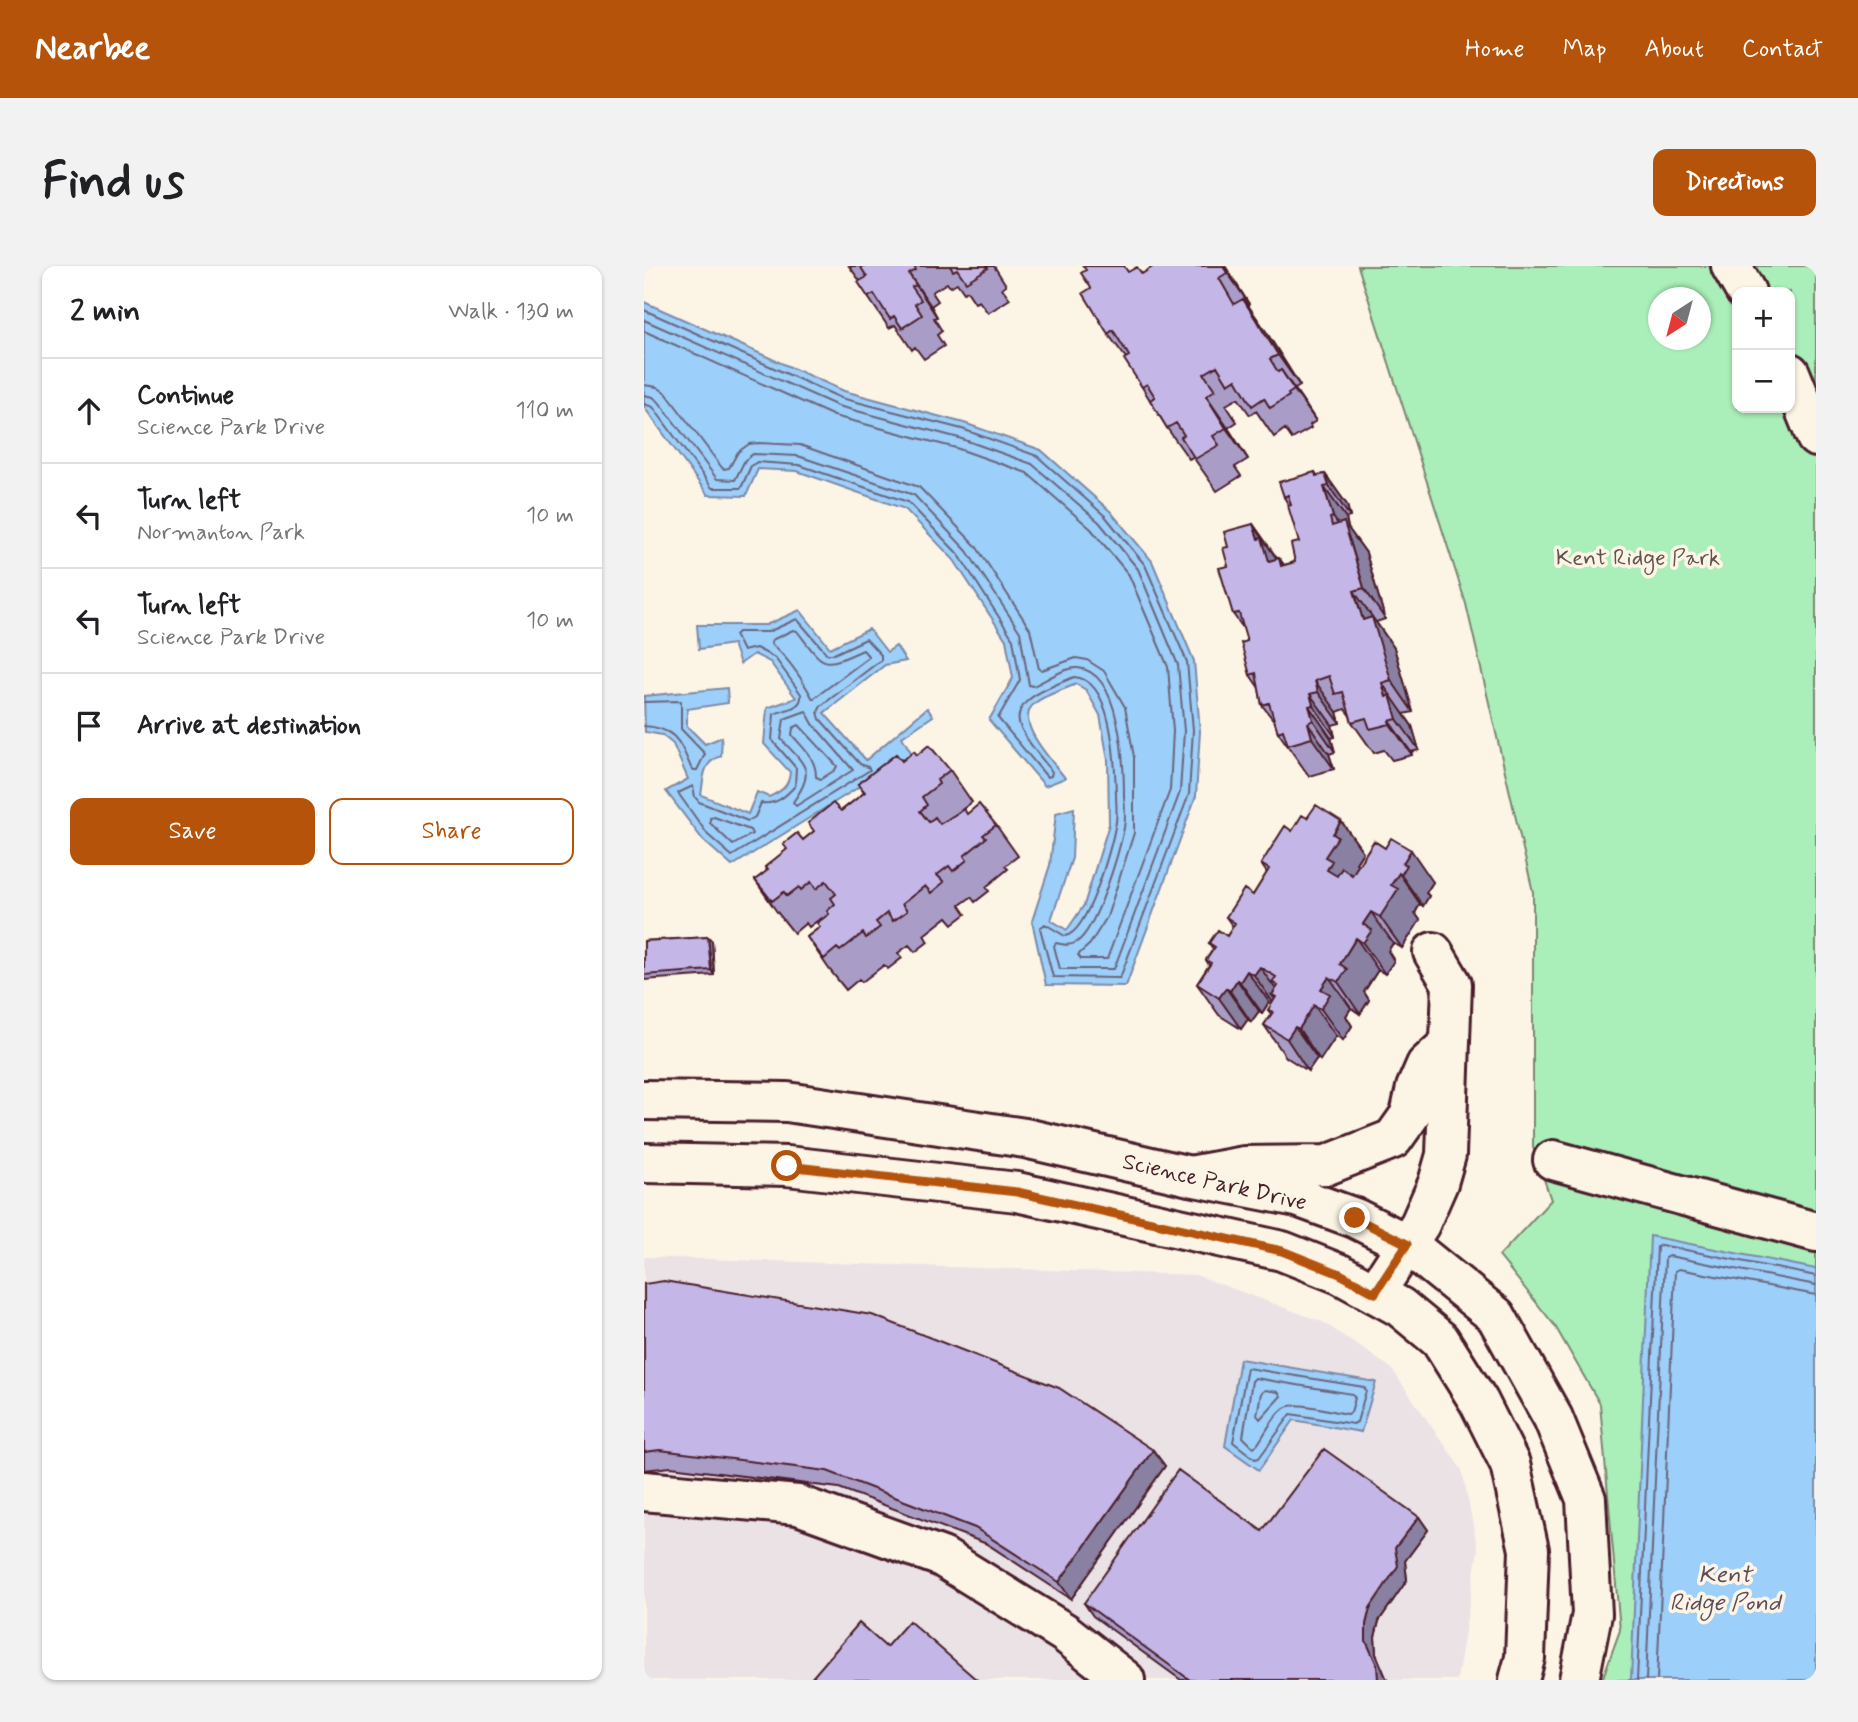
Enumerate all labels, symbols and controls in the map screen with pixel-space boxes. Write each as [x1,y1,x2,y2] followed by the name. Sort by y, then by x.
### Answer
[35,27,150,71] text: Nearbee
[1465,34,1525,65] text: Home
[1563,34,1607,65] text: Map
[1645,34,1704,65] text: About
[1742,34,1823,65] text: Contact
[1653,149,1816,216] button: Directions
[42,150,185,215] text: Find us
[1648,287,1711,350] north arrow
[1732,287,1795,413] map controls
[1732,287,1795,350] button: +
[70,292,140,331] text: 2 min
[448,297,574,327] text: Walk · 130 m
[1732,350,1795,413] button: −
[137,379,234,413] text: Continue
[70,392,108,430] icon: ahead
[515,396,574,426] text: 110 m
[137,413,325,443] text: Science Park Drive
[137,484,241,518] text: Turn left
[70,497,108,535] icon: left
[526,501,574,531] text: 10 m
[137,518,305,548] text: Normanton Park
[1556,544,1720,576] park label: Kent Ridge Park
[137,589,241,623] text: Turn left
[70,602,108,640] icon: left
[526,606,574,636] text: 10 m
[137,623,325,653] text: Science Park Drive
[70,707,108,745] icon: arrive
[137,709,361,743] text: Arrive at destination
[70,798,315,865] button: Save
[329,798,574,865] button: Share
[1120,1147,1310,1219] street label: Science Park Drive
[771,1150,802,1181] route start
[1339,1202,1370,1233] route end
[1670,1560,1783,1621] water label: Kent Ridge Pond

